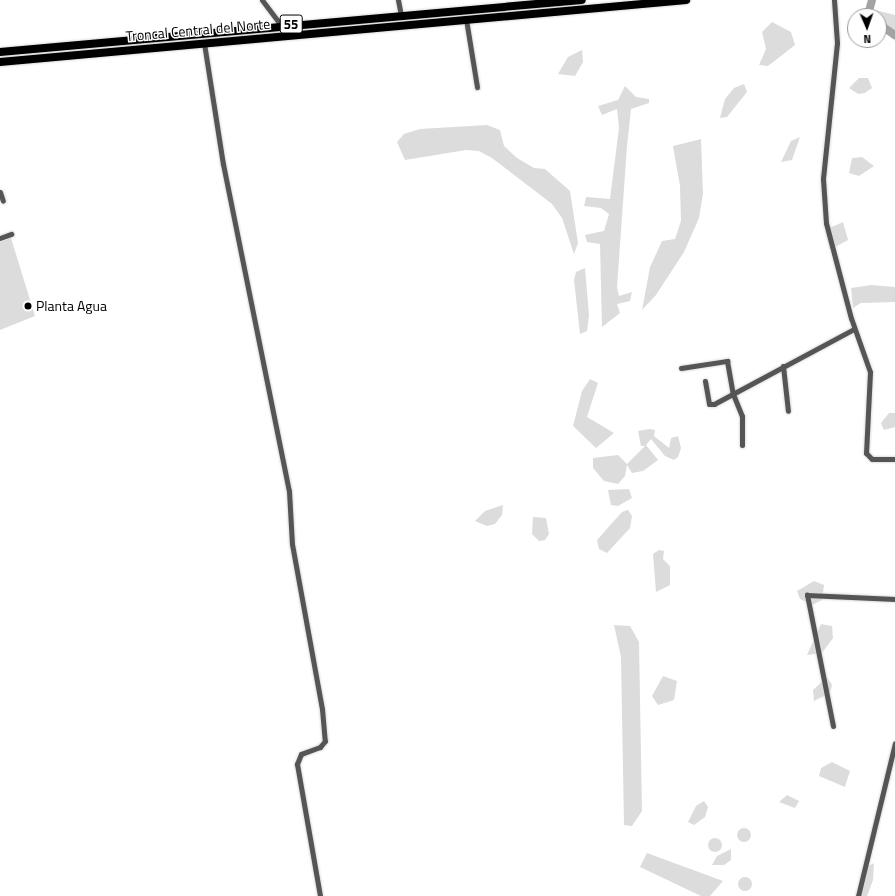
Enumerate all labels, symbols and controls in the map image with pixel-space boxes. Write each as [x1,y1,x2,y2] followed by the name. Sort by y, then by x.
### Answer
[847,8,887,48] north arrow
[279,13,303,35] road number: 55
[125,15,271,45] street label: Troncal Central del Norte
[863,31,871,47] text: N
[36,298,107,314] place label: Planta Agua
[23,301,33,311] marker: Planta Agua

